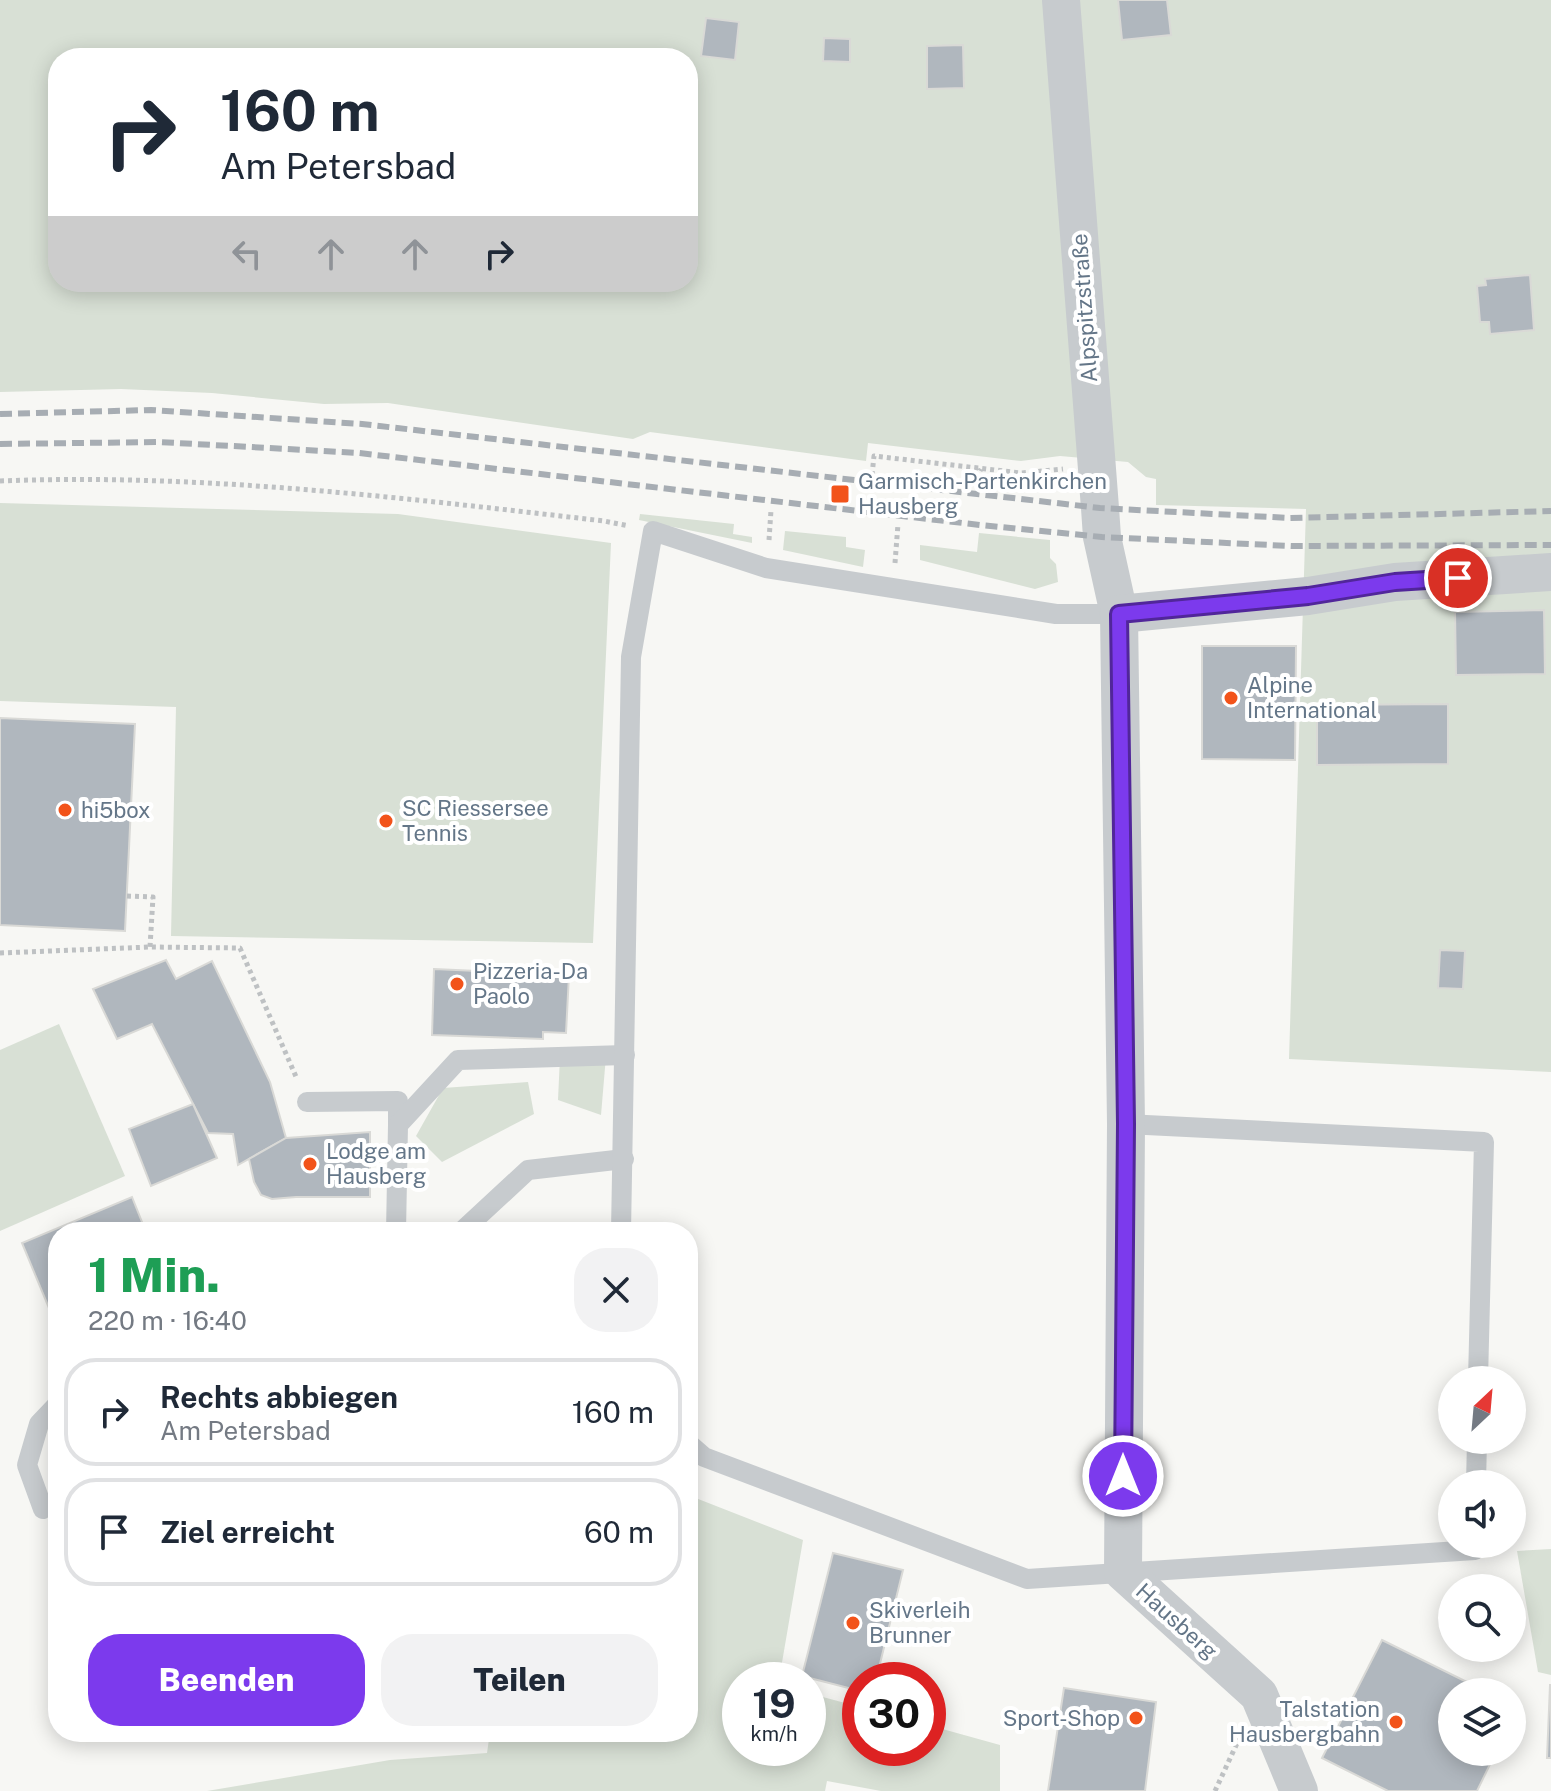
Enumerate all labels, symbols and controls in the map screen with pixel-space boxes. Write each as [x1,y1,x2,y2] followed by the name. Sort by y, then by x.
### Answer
[220,78,380,144] text: 160 m
[88,80,192,184] icon: right
[220,145,456,187] text: Am Petersbad
[225,232,269,276] icon: left
[309,232,353,276] icon: ahead
[393,232,437,276] icon: ahead
[477,232,521,276] icon: right
[1066,233,1102,383] street label: Alpspitzstraße
[858,468,1107,519] place label: Garmisch-Partenkirchen Hausberg
[829,483,851,505] marker: Garmisch-Partenkirchen Hausberg
[1424,544,1492,612] pin
[1436,556,1480,600] icon: arrive
[1247,672,1377,723] place label: Alpine International
[1222,689,1240,707] marker: Alpine International
[402,795,549,846] place label: SC Riessersee Tennis
[81,797,150,823] place label: hi5box
[56,801,74,819] marker: hi5box
[377,812,395,830] marker: SC Riessersee Tennis
[473,958,588,1009] place label: Pizzeria-Da Paolo
[448,975,466,993] marker: Pizzeria-Da Paolo
[326,1138,426,1189] place label: Lodge am Hausberg
[301,1155,319,1173] marker: Lodge am Hausberg
[88,1246,220,1303] text: 1 Min.
[574,1248,658,1332] button: close
[88,1305,247,1336] text: 220 m · 16:40
[1438,1366,1526,1454] north arrow
[1438,1366,1526,1766] map controls
[160,1379,398,1415] text: Rechts abbiegen
[92,1390,136,1434] icon: right
[572,1394,654,1430] text: 160 m
[160,1415,331,1446] text: Am Petersbad
[1081,1434,1165,1518] position arrow
[1438,1470,1526,1558] button: sound
[92,1510,136,1554] icon: arrive
[160,1514,335,1550] text: Ziel erreicht
[584,1514,654,1550] text: 60 m
[1438,1574,1526,1662] button: search
[1131,1578,1223,1664] street label: Hausberg
[869,1597,970,1648] place label: Skiverleih Brunner
[844,1614,862,1632] marker: Skiverleih Brunner
[88,1634,365,1726] button: Beenden
[381,1634,658,1726] button: Teilen
[842,1662,946,1766] speed limit sign: 30
[1438,1678,1526,1766] button: layers
[752,1680,796,1727] text: 19
[1229,1696,1380,1747] place label: Talstation Hausbergbahn
[1003,1705,1120,1731] place label: Sport-Shop
[1127,1709,1145,1727] marker: Sport-Shop
[1387,1713,1405,1731] marker: Talstation Hausbergbahn
[750,1722,798,1746] text: km/h

